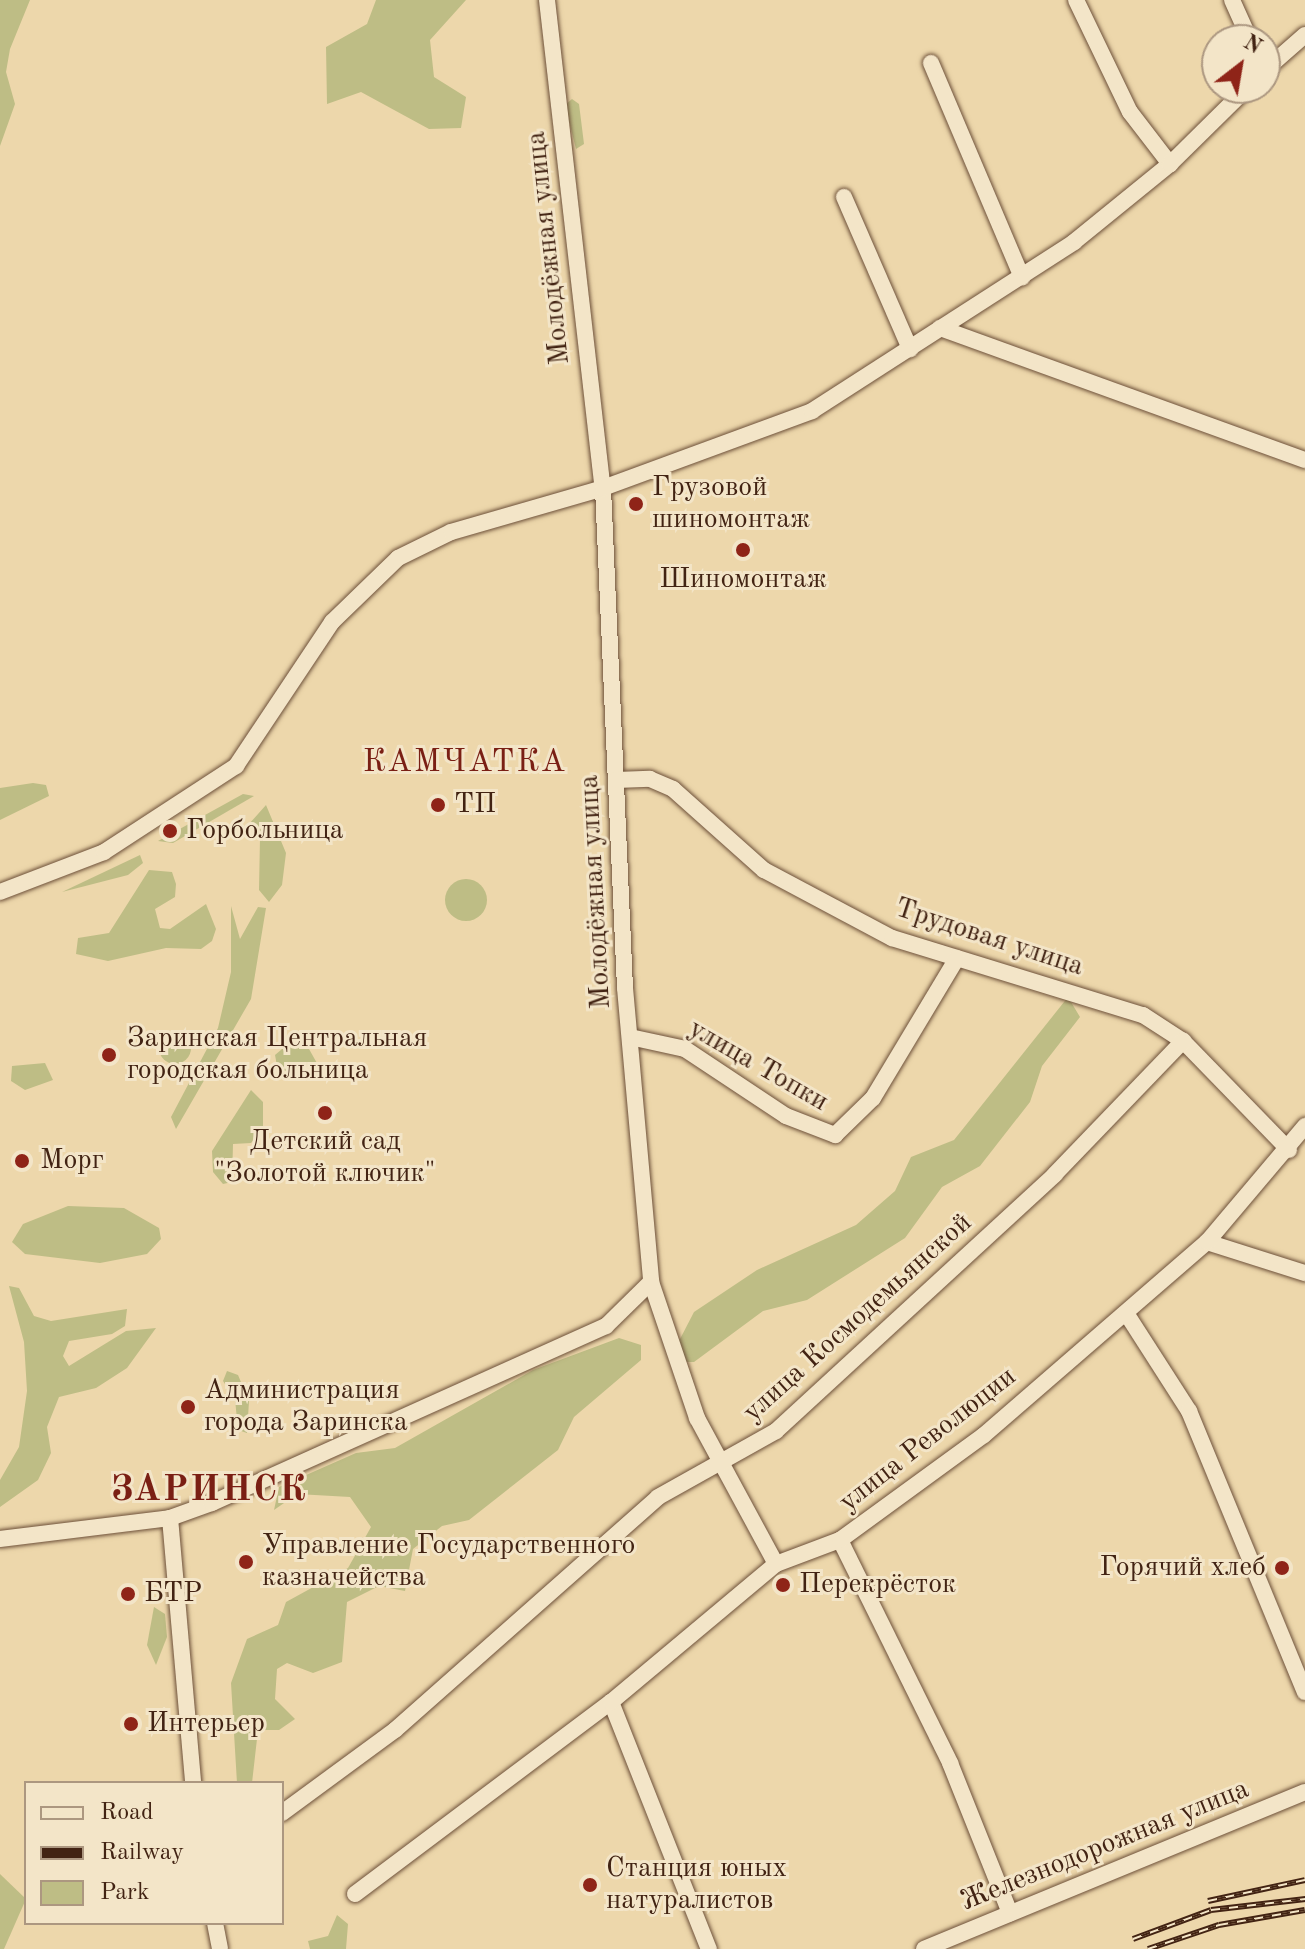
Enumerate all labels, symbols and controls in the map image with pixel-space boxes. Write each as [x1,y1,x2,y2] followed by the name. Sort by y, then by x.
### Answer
[1201,24,1281,104] north arrow
[1239,31,1265,59] text: N
[520,130,578,366] street label: Молодёжная улица
[652,471,810,537] place label: Грузовой шиномонтаж
[627,495,645,513] marker: Грузовой шиномонтаж
[734,541,752,559] marker: Шиномонтаж
[659,563,827,597] place label: Шиномонтаж
[363,744,567,782] district label: КАМЧАТКА
[573,774,619,1010] street label: Молодёжная улица
[454,788,496,822] place label: ТП
[429,796,447,814] marker: ТП
[186,814,344,848] place label: Горбольница
[161,822,179,840] marker: Горбольница
[890,892,1088,984] street label: Трудовая улица
[682,1012,834,1120] street label: улица Топки
[127,1022,427,1088] place label: Заринская Центральная городская больница
[98,1044,120,1066] marker: Заринская Центральная городская больница
[316,1104,334,1122] marker: Детский сад "Золотой ключик"
[214,1125,436,1191] place label: Детский сад "Золотой ключик"
[40,1144,104,1178] place label: Морг
[11,1150,33,1172] marker: Морг
[737,1206,979,1430] street label: улица Космодемьянской
[833,1360,1023,1520] street label: улица Революции
[204,1374,408,1440] place label: Администрация города Заринска
[179,1398,197,1416] marker: Администрация города Заринска
[110,1470,308,1514] district label: ЗАРИНСК
[262,1529,635,1595] place label: Управление Государственного казначейства
[1099,1551,1266,1585] place label: Горячий хлеб
[237,1553,255,1571] marker: Управление Государственного казначейства
[1273,1559,1291,1577] marker: Горячий хлеб
[799,1568,956,1602] place label: Перекрёсток
[774,1576,792,1594] marker: Перекрёсток
[144,1577,202,1611] place label: БТР
[119,1585,137,1603] marker: БТР
[147,1707,265,1741] place label: Интерьер
[122,1715,140,1733] marker: Интерьер
[956,1773,1254,1919] street label: Железнодорожная улица
[24,1781,284,1925] legend
[100,1801,153,1825] text: Road
[100,1841,184,1865] text: Railway
[606,1852,787,1918] place label: Станция юных натуралистов
[581,1876,599,1894] marker: Станция юных натуралистов
[100,1881,149,1905] text: Park

